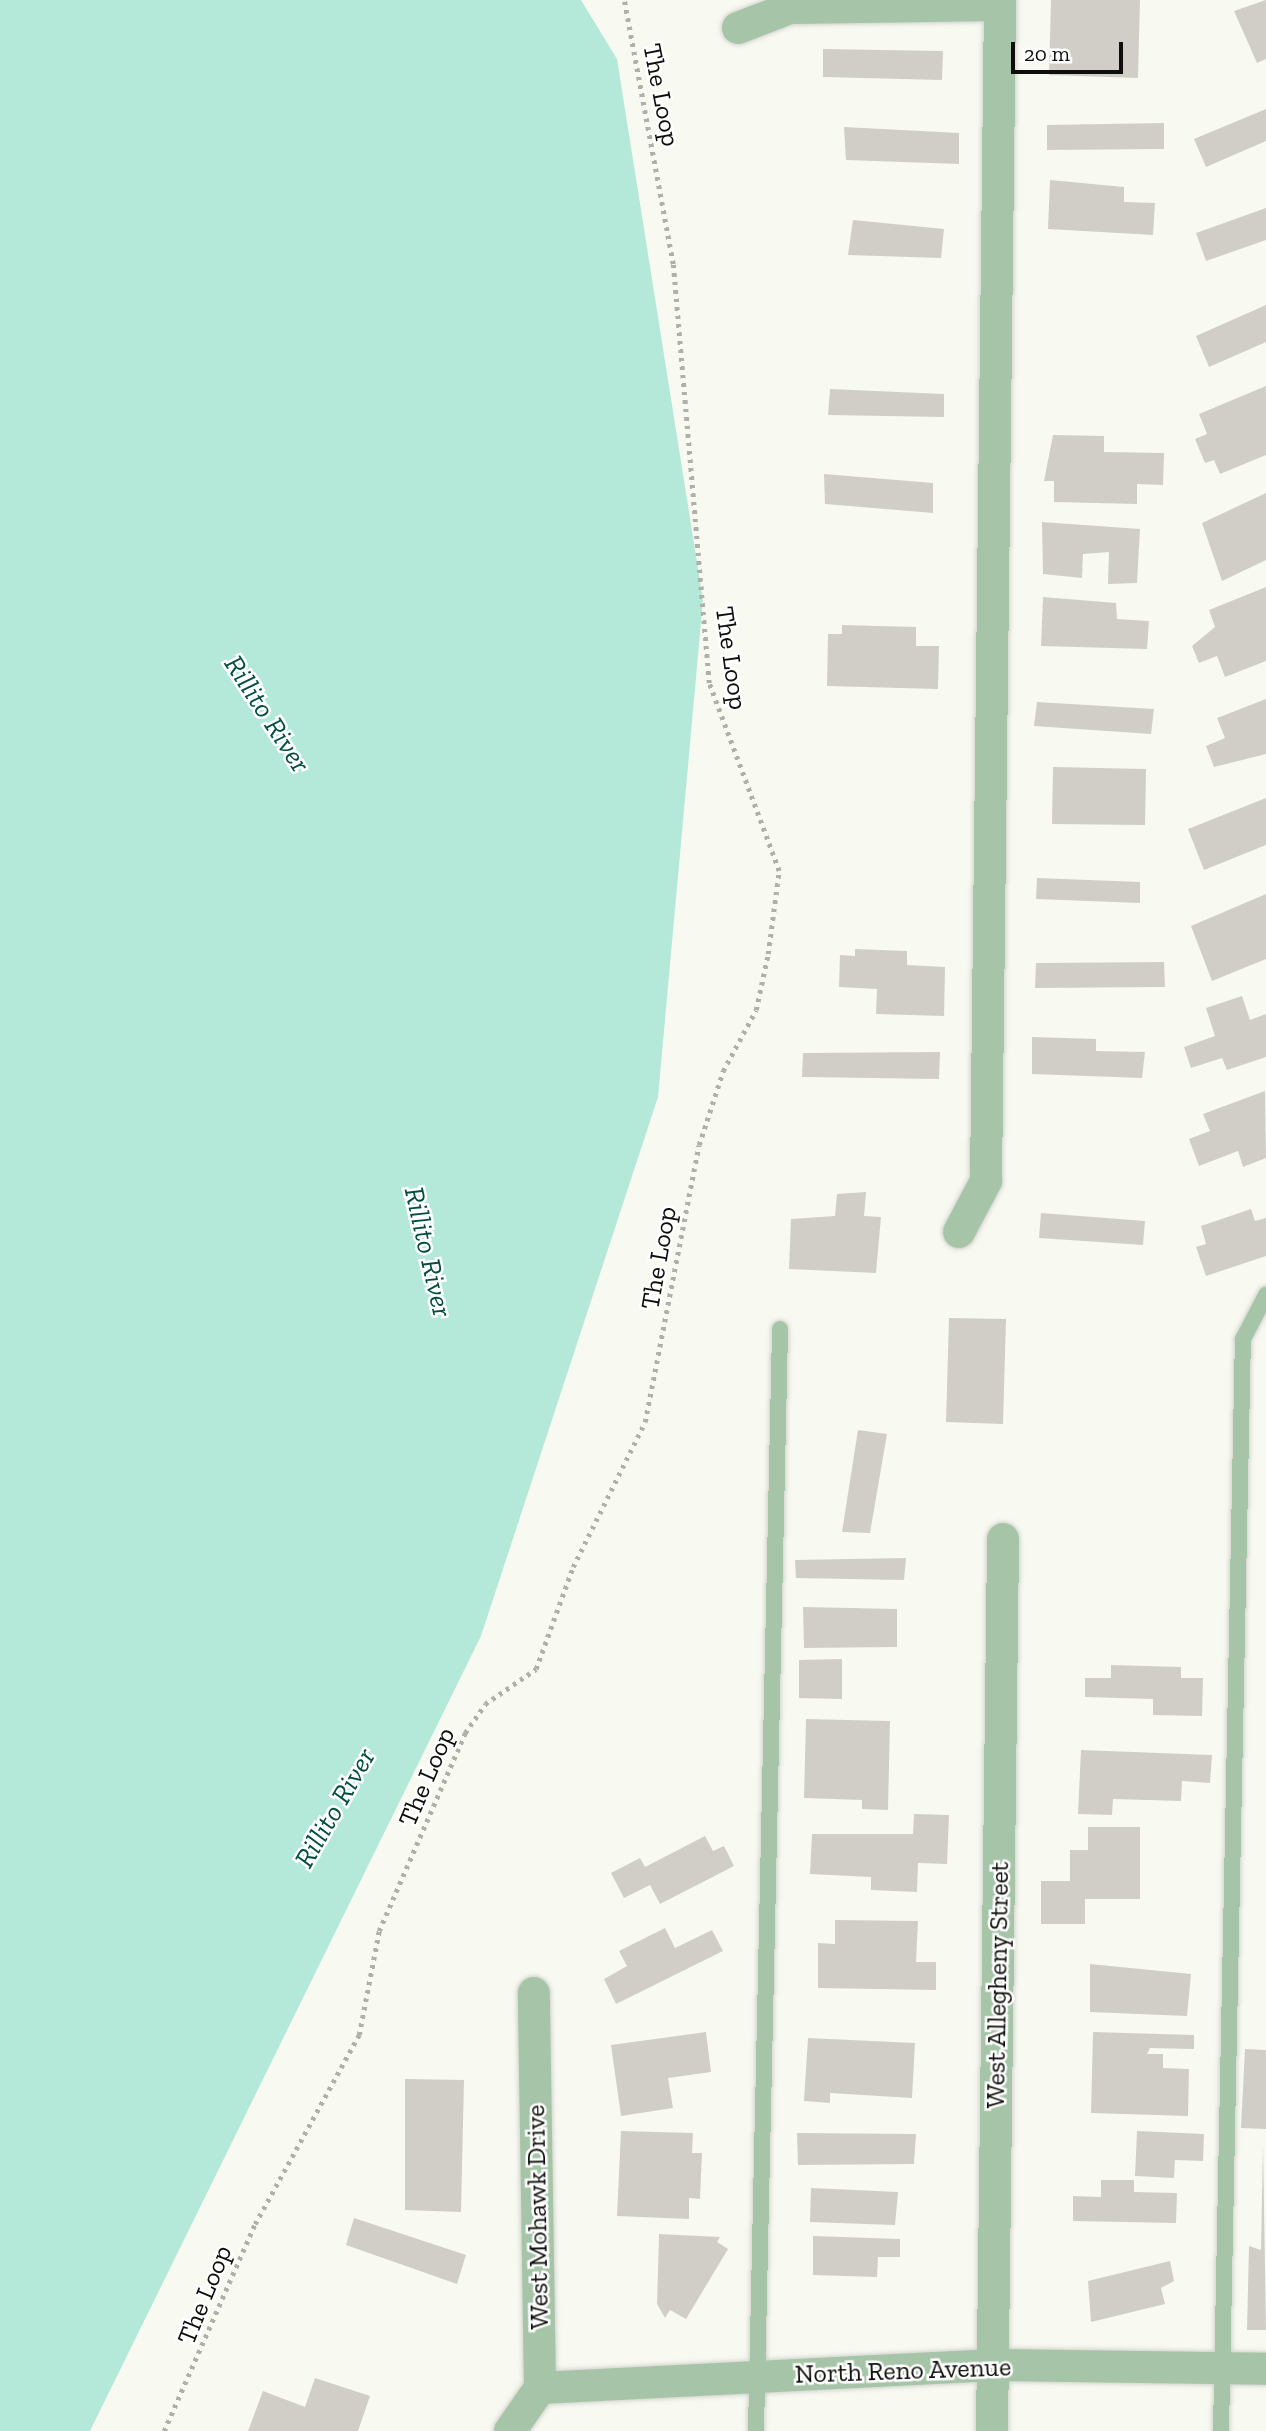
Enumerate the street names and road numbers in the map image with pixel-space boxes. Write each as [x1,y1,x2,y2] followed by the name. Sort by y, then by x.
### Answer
[636,41,686,149] street label: The Loop
[708,604,754,712] street label: The Loop
[635,1204,683,1312] street label: The Loop
[392,1723,462,1831] street label: The Loop
[980,1861,1016,2109] street label: West Allegheny Street
[520,2104,556,2330] street label: West Mohawk Drive
[171,2241,239,2349] street label: The Loop
[794,2352,1012,2390] street label: North Reno Avenue

